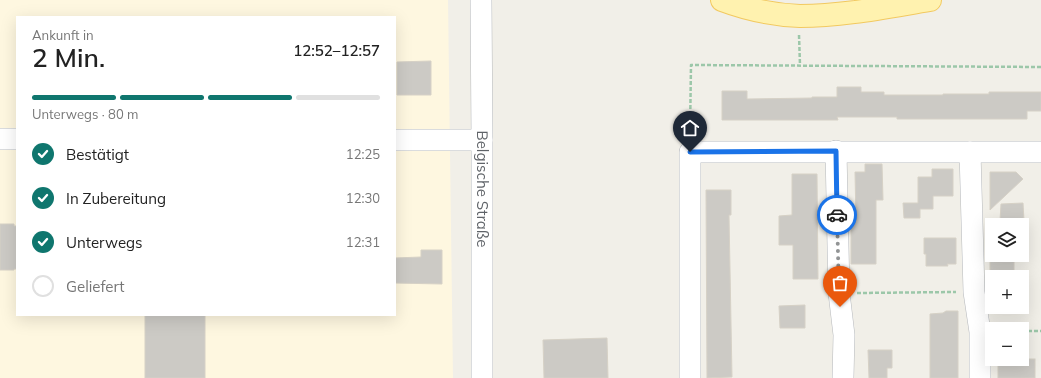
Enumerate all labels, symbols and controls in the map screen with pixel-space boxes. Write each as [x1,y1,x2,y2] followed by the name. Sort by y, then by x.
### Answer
[32,27,94,43] text: Ankunft in
[32,41,105,74] text: 2 Min.
[293,41,380,60] text: 12:52–12:57
[32,106,139,122] text: Unterwegs · 80 m
[673,111,707,152] pin
[679,117,701,139] icon: home
[473,130,492,248] street label: Belgische Straße
[32,143,54,165] icon: check
[66,145,129,164] text: Bestätigt
[346,146,380,162] text: 12:25
[32,187,54,209] icon: check
[66,189,166,208] text: In Zubereitung
[346,190,380,206] text: 12:30
[817,195,857,235] courier
[826,204,848,226] icon: car
[985,218,1029,366] map controls
[985,218,1029,262] button: layers
[32,231,54,253] icon: check
[66,233,143,252] text: Unterwegs
[346,234,380,250] text: 12:31
[823,266,857,307] pin
[985,270,1029,314] button: +
[829,272,851,294] icon: bag
[66,277,125,296] text: Geliefert
[985,322,1029,366] button: −

